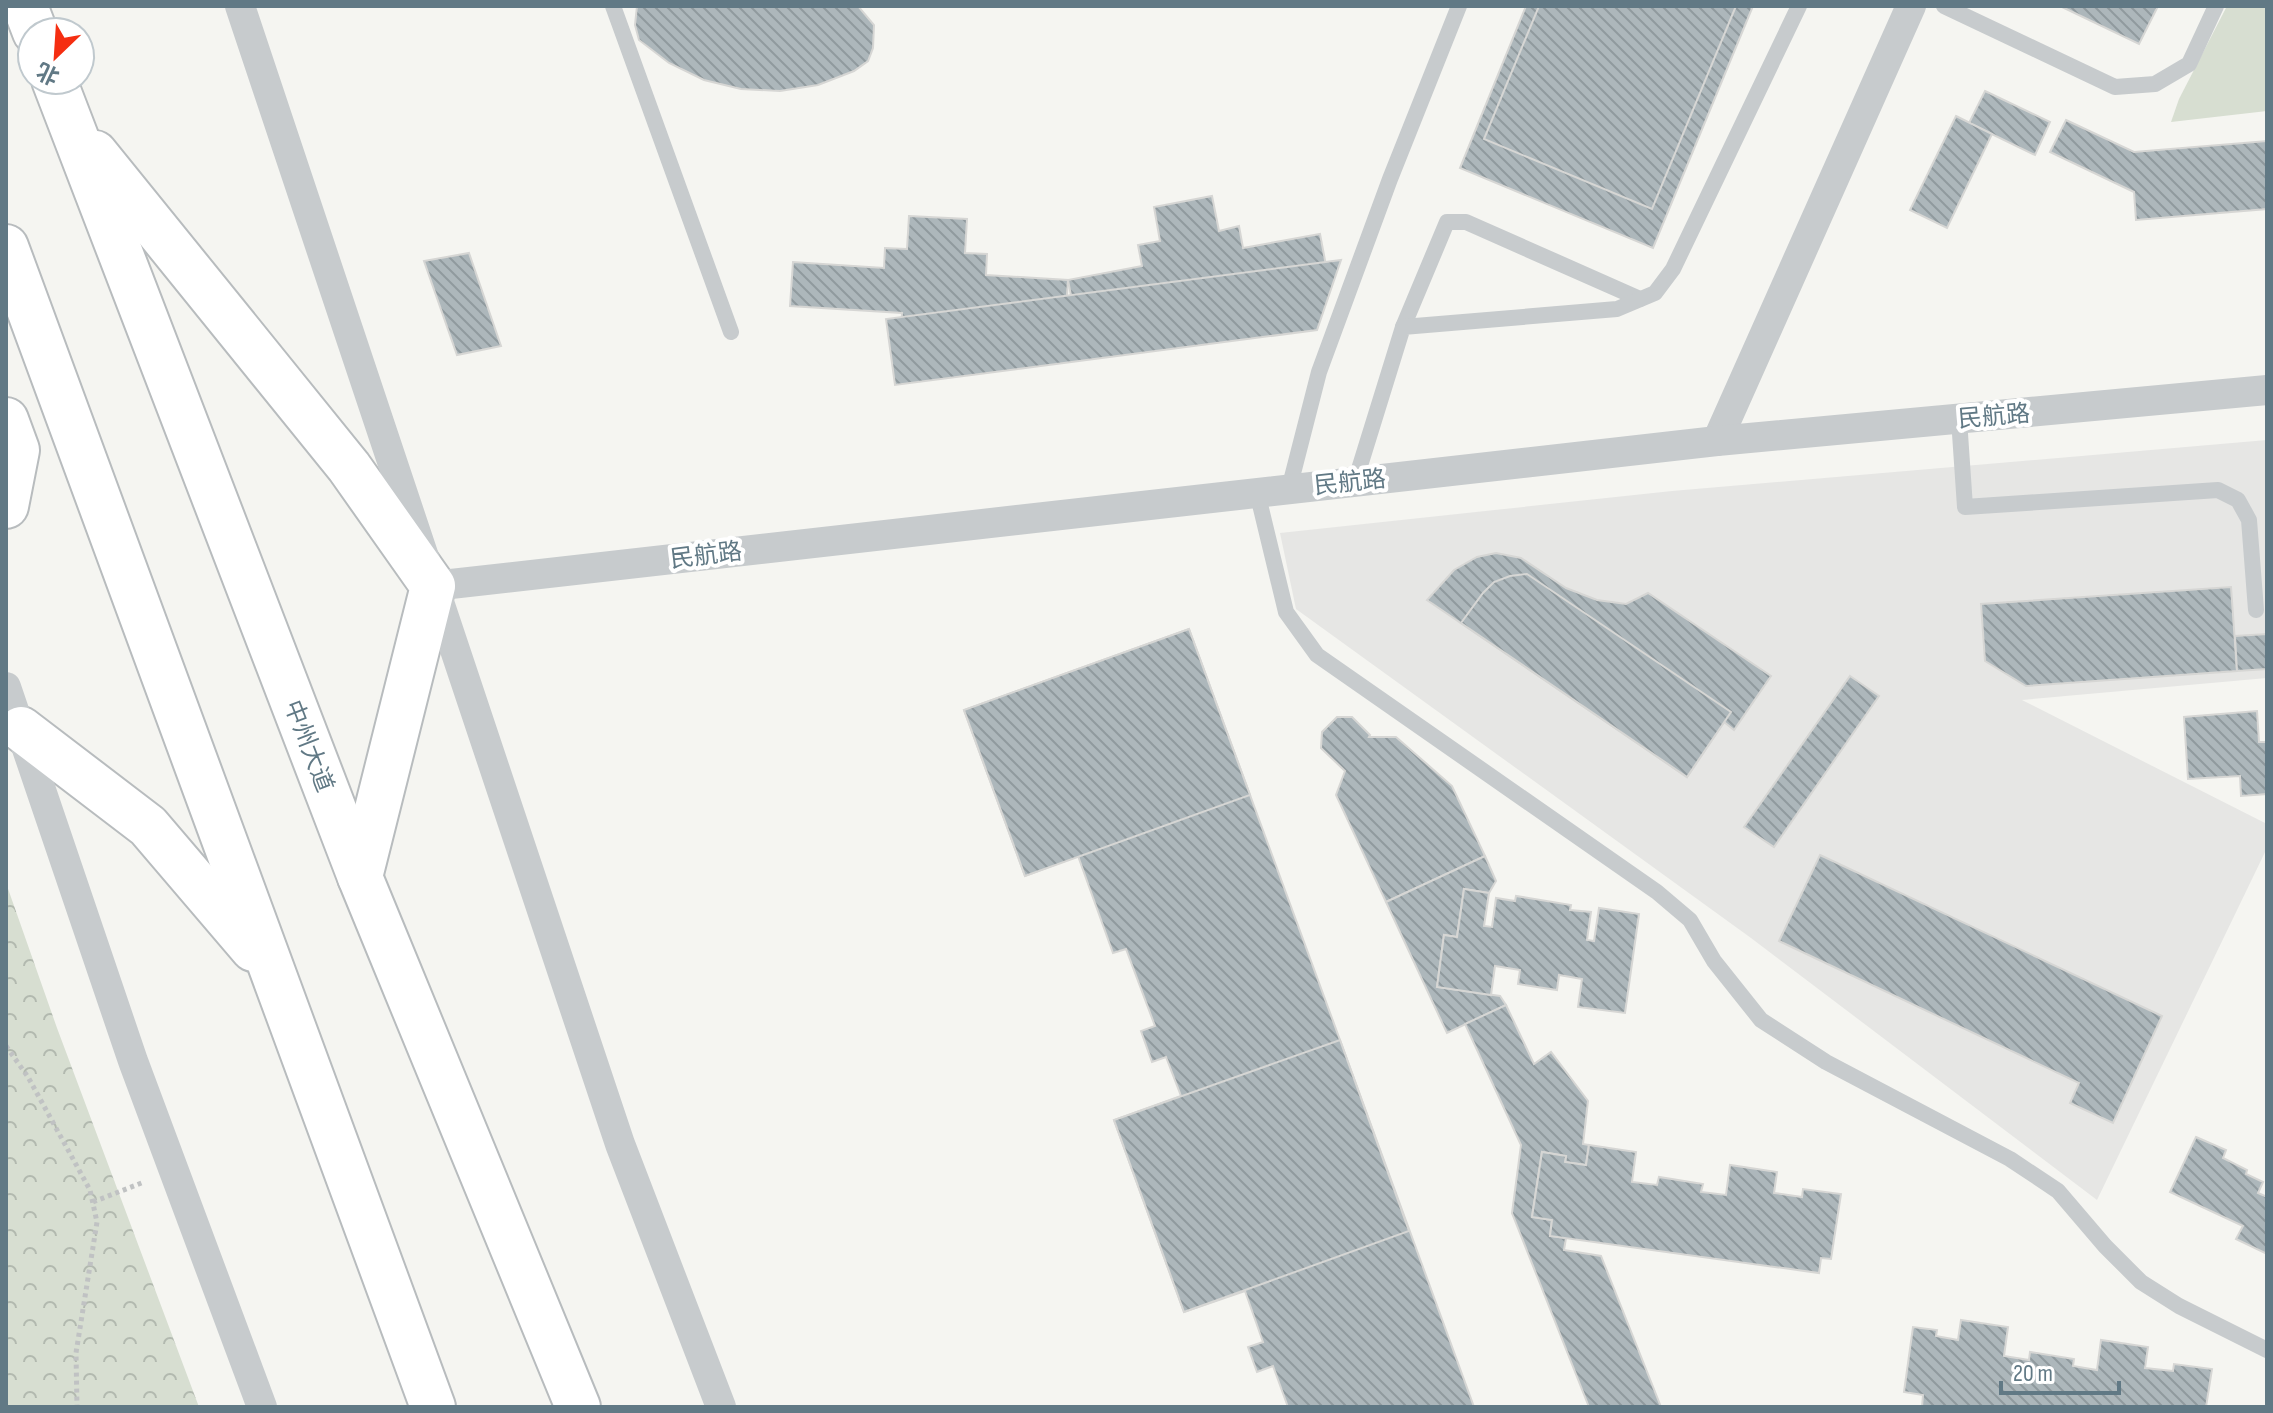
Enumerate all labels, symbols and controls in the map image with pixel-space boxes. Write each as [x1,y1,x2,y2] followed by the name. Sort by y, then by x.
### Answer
[16,16,96,96] north arrow
[32,56,64,90] text: 北
[1957,399,2031,434] street label: 民航路
[1313,464,1387,501] street label: 民航路
[669,537,744,574] street label: 民航路
[278,696,339,796] street label: 中州大道
[2001,1345,2119,1395] scale bar
[2013,1359,2053,1388] text: 20 m

